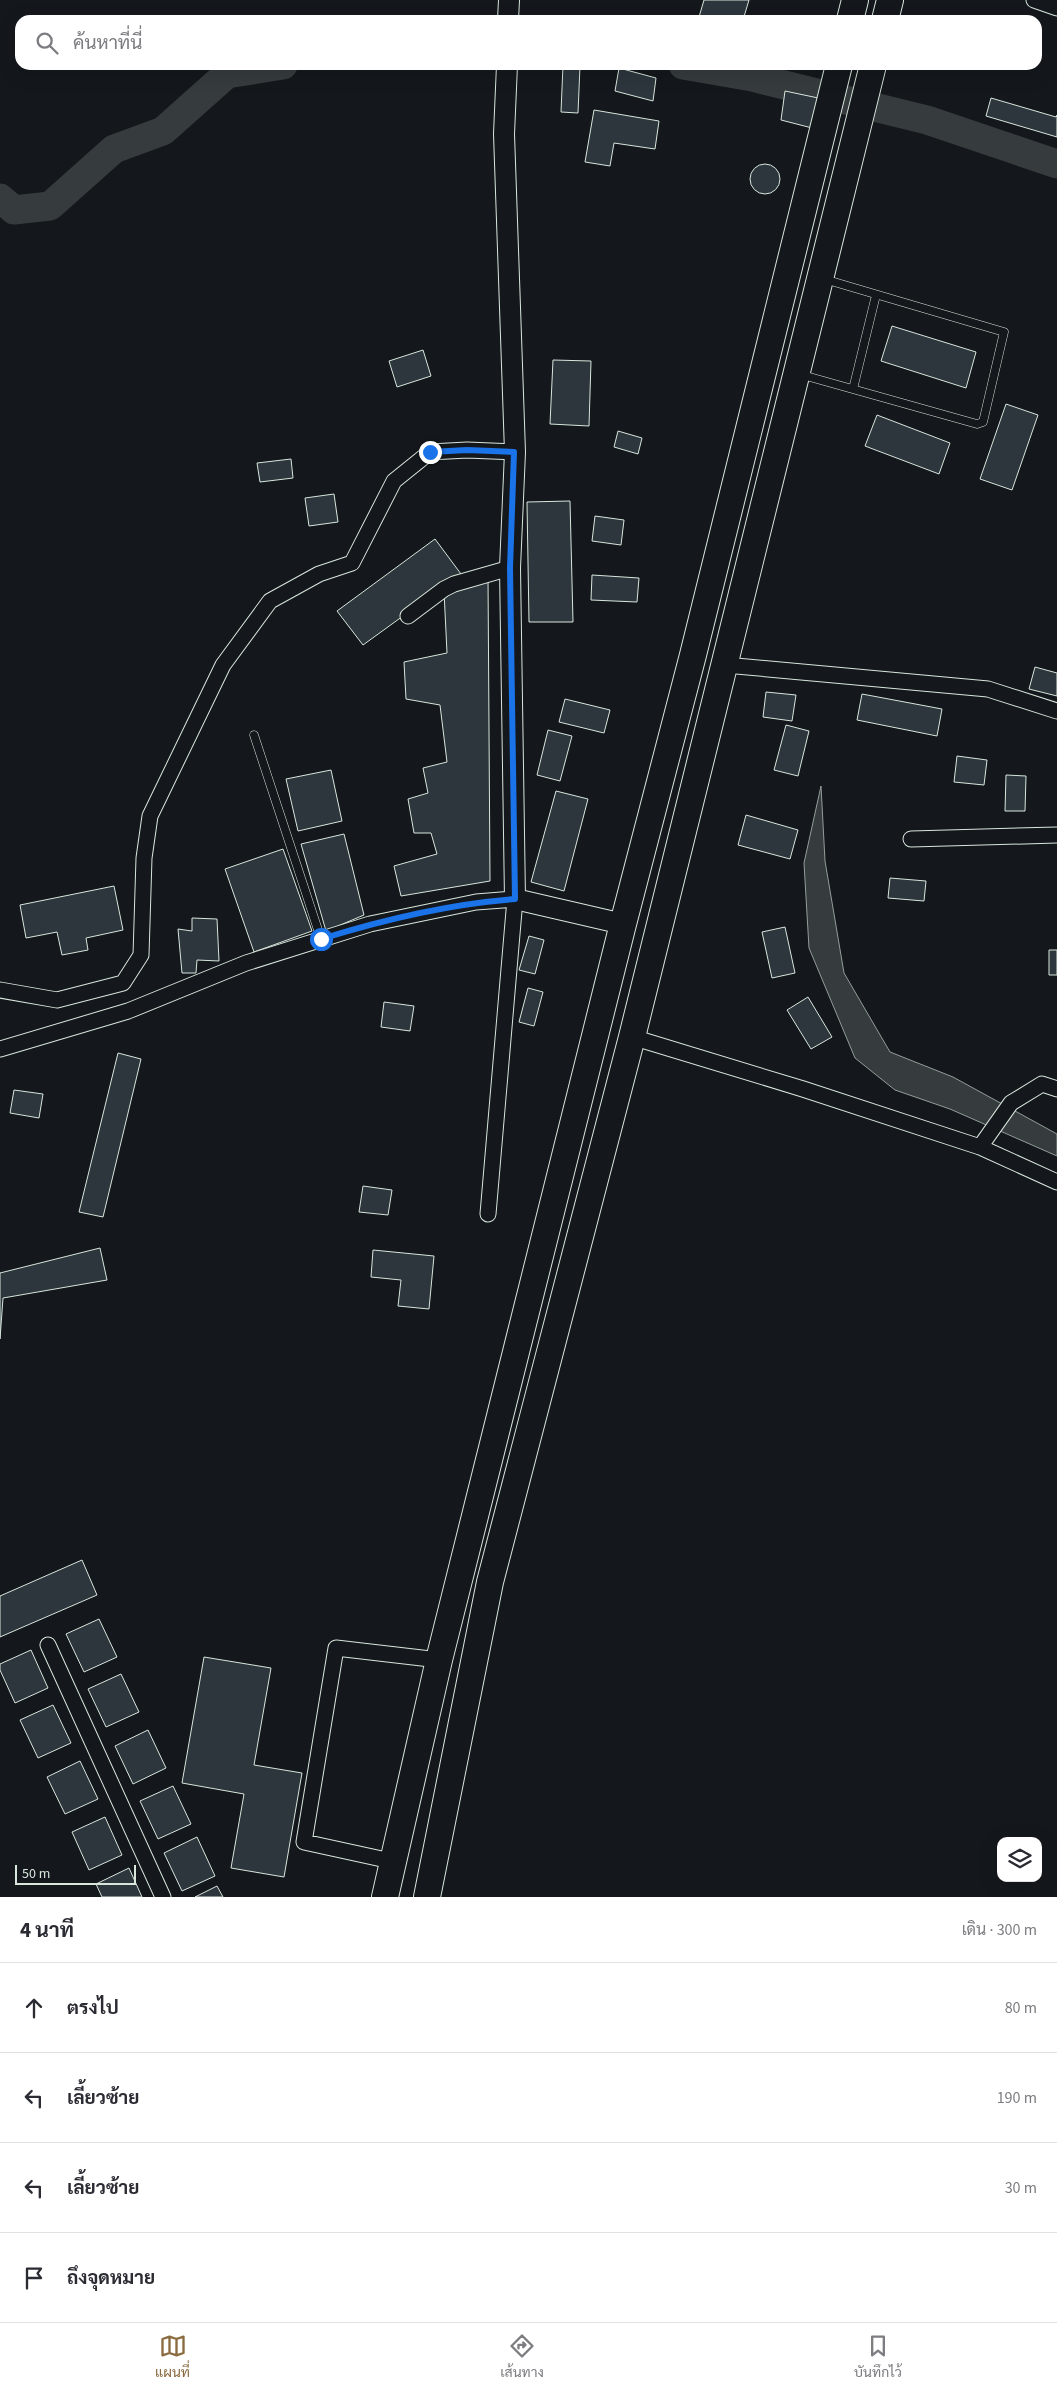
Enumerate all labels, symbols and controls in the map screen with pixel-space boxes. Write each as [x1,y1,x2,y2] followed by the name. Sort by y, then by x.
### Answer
[15,15,1042,70] search box
[33,29,61,57] icon: search
[73,30,142,57] text: ค้นหาที่นี่
[419,441,442,464] route end
[310,928,333,951] route start
[997,1837,1042,1882] map controls
[997,1837,1042,1882] button: layers
[15,1862,136,1885] scale bar
[22,1864,50,1884] text: 50 m
[20,1915,74,1945] text: 4 นาที
[962,1919,1037,1941] text: เดิน · 300 m
[20,1994,48,2022] icon: ahead
[67,1995,119,2022] text: ตรงไป
[1005,1997,1037,2019] text: 80 m
[20,2084,48,2112] icon: left
[67,2085,139,2112] text: เลี้ยวซ้าย
[997,2087,1037,2109] text: 190 m
[20,2174,48,2202] icon: left
[67,2175,139,2202] text: เลี้ยวซ้าย
[1005,2177,1037,2199] text: 30 m
[20,2264,48,2292] icon: arrive
[67,2265,155,2292] text: ถึงจุดหมาย
[155,2332,190,2383] tab: แผนที่
[500,2332,544,2383] tab: เส้นทาง
[854,2332,902,2383] tab: บันทึกไว้

